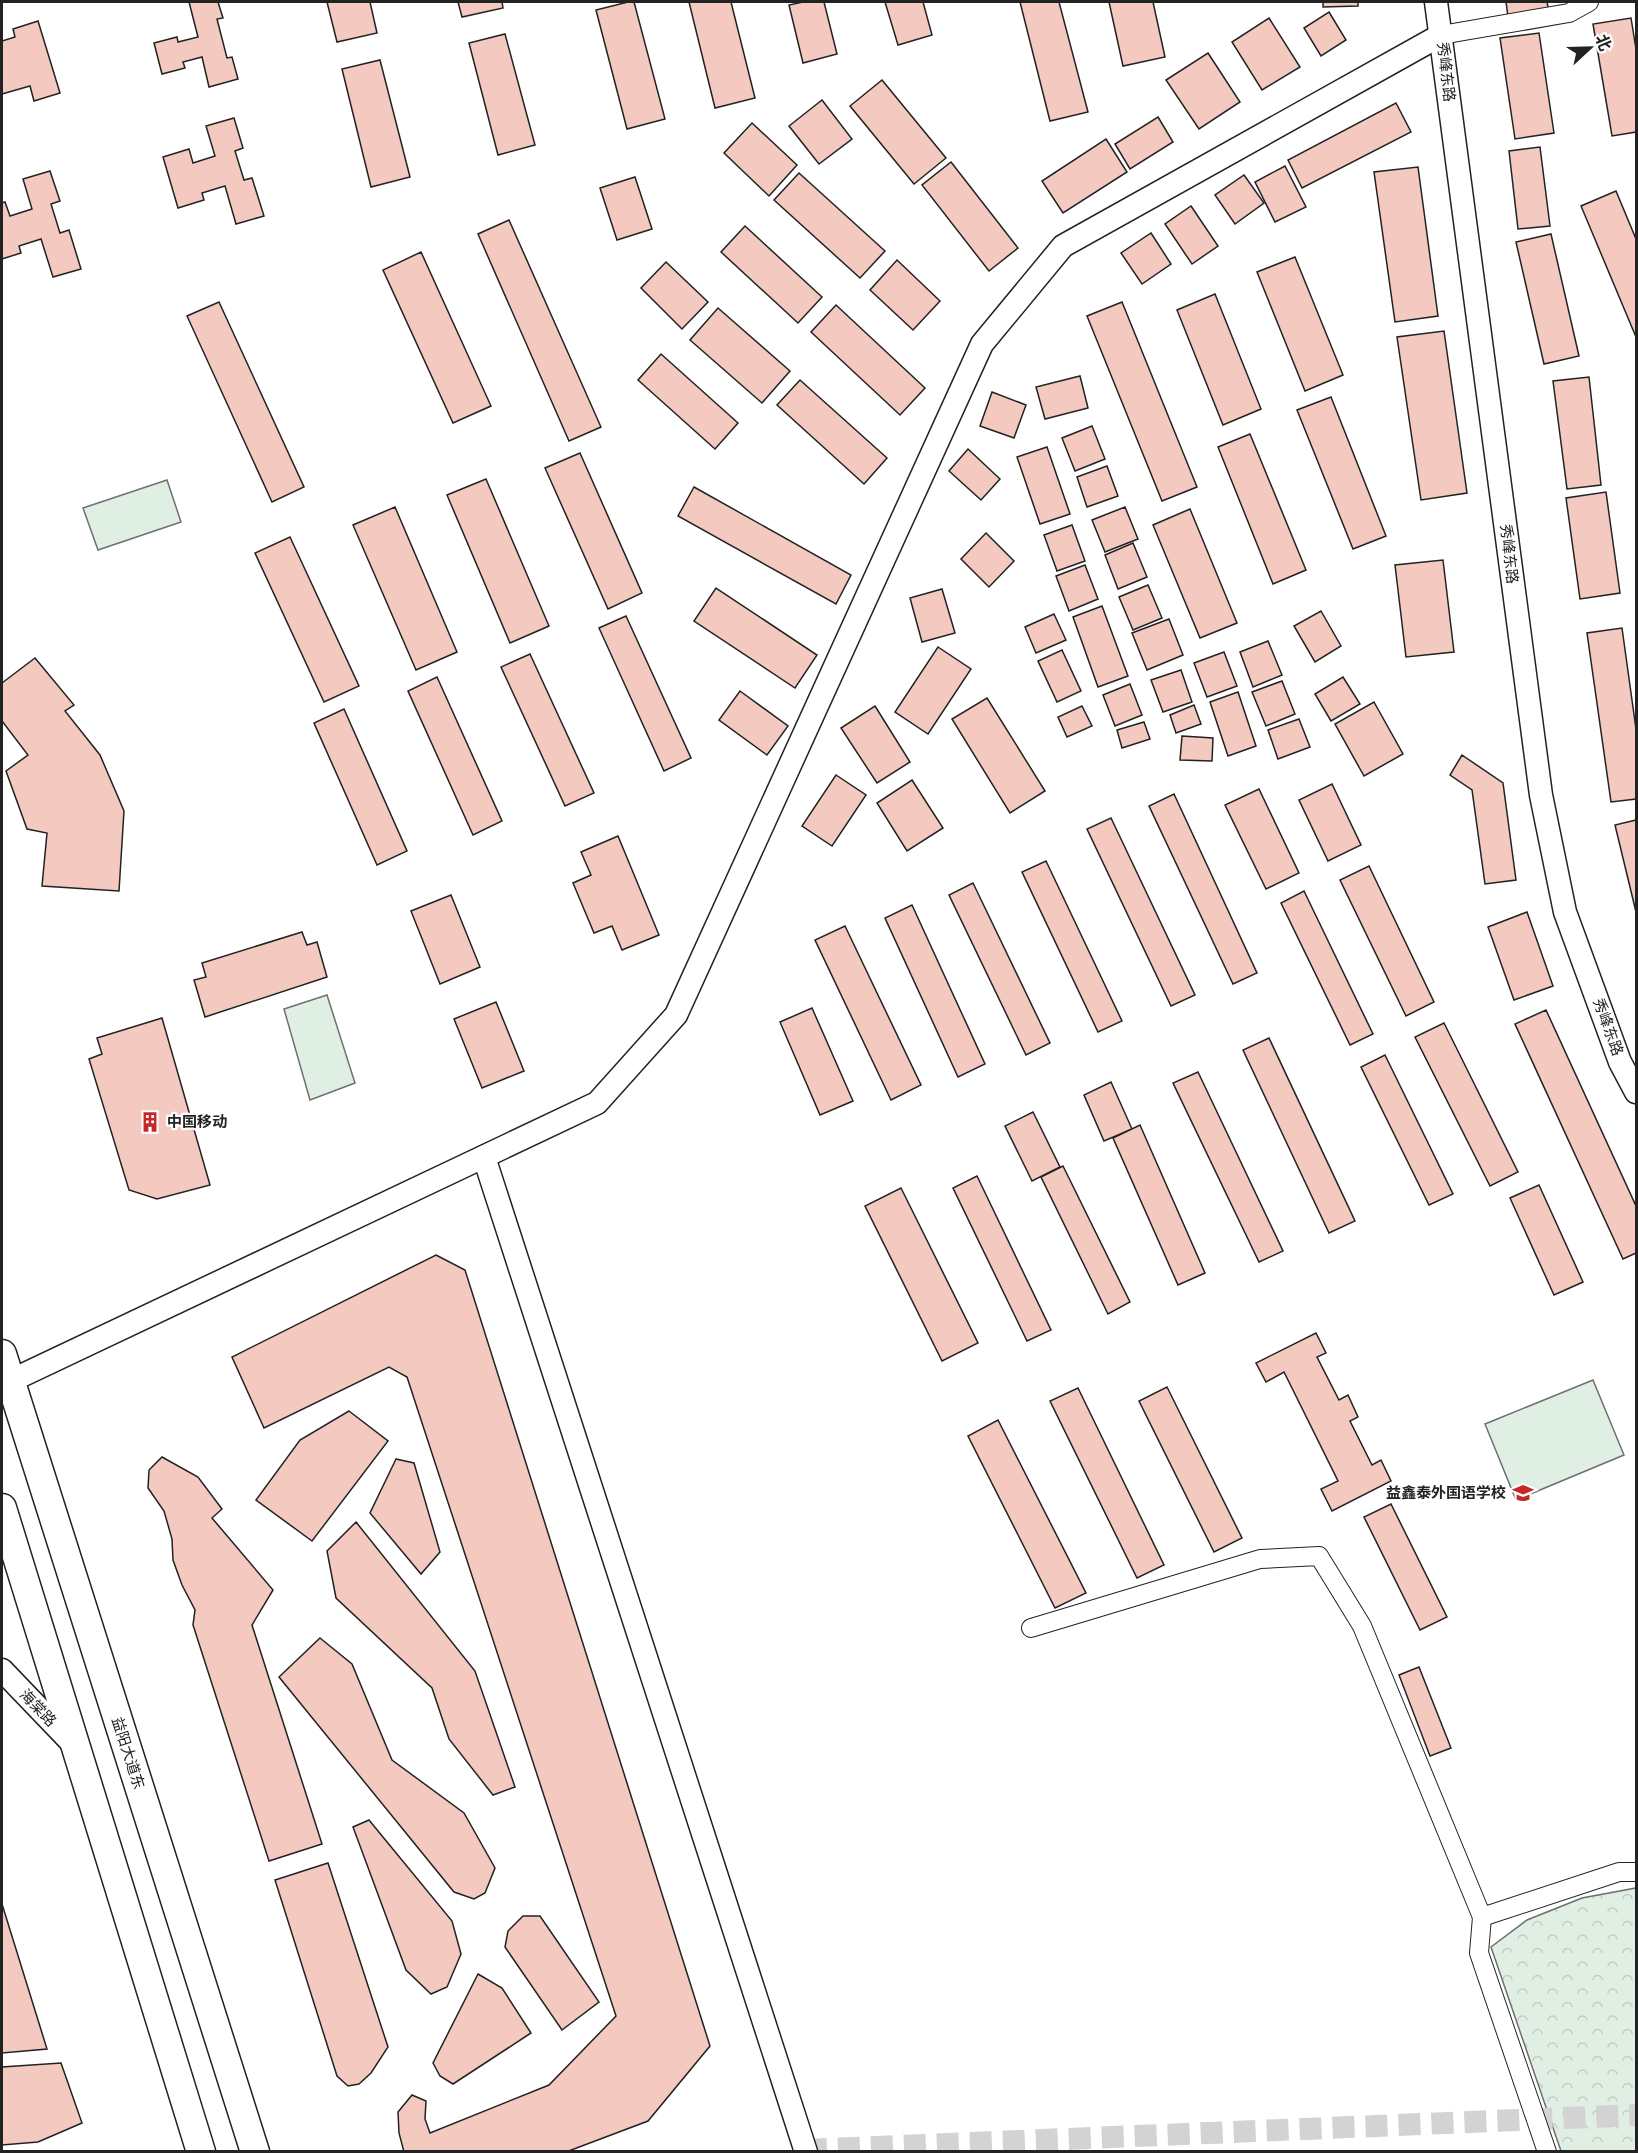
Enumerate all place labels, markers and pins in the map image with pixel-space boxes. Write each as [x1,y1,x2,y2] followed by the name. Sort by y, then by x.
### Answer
[138,1110,162,1134] building icon: 中国移动
[167,1112,227,1130] place label: 中国移动
[1511,1481,1535,1505] school or university icon: 益鑫泰外国语学校
[1386,1483,1506,1501] place label: 益鑫泰外国语学校

